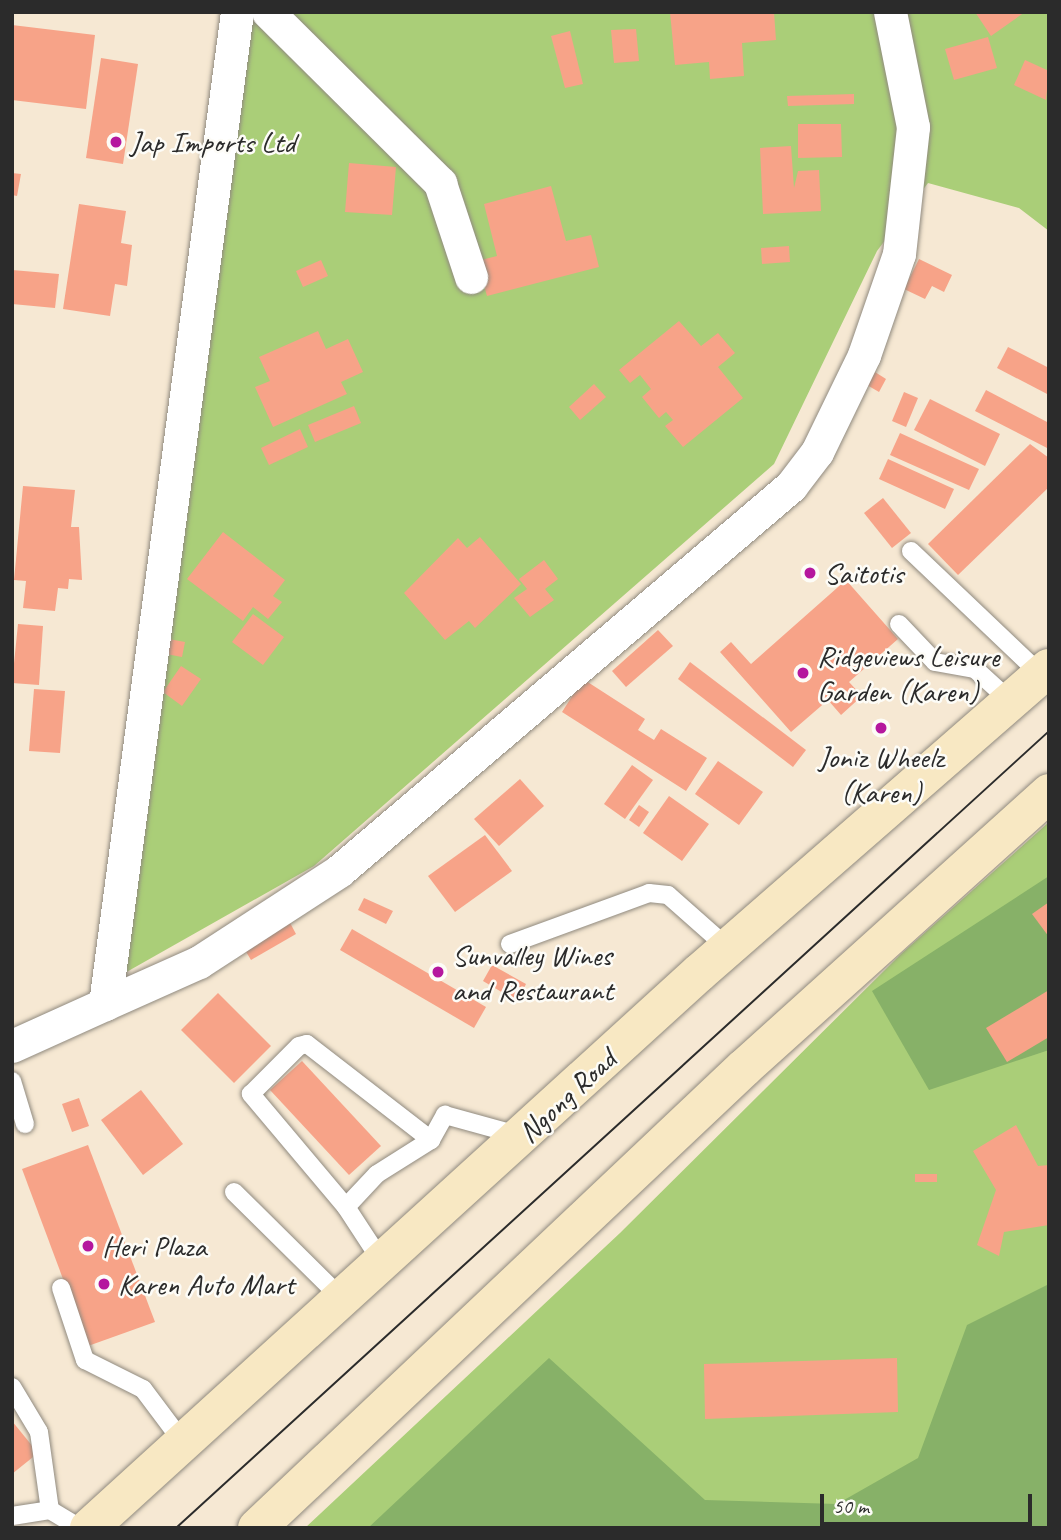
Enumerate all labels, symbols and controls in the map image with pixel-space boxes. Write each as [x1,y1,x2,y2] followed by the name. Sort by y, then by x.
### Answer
[130,124,294,160] place label: Jap Imports Ltd
[108,134,124,150] marker: Jap Imports Ltd
[824,555,903,591] place label: Saitotis
[802,565,818,581] marker: Saitotis
[817,638,999,708] place label: Ridgeviews Leisure Garden (Karen)
[795,665,811,681] marker: Ridgeviews Leisure Garden (Karen)
[873,720,889,736] marker: Joniz Wheelz (Karen)
[818,739,944,810] place label: Joniz Wheelz (Karen)
[452,937,614,1007] place label: Sunvalley Wines and Restaurant
[430,964,446,980] marker: Sunvalley Wines and Restaurant
[510,1042,624,1150] street label: Ngong Road
[102,1228,206,1264] place label: Heri Plaza
[80,1238,96,1254] marker: Heri Plaza
[118,1266,295,1302] place label: Karen Auto Mart
[96,1276,112,1292] marker: Karen Auto Mart
[823,1480,1035,1524] scale bar
[833,1493,869,1519] text: 50 m

